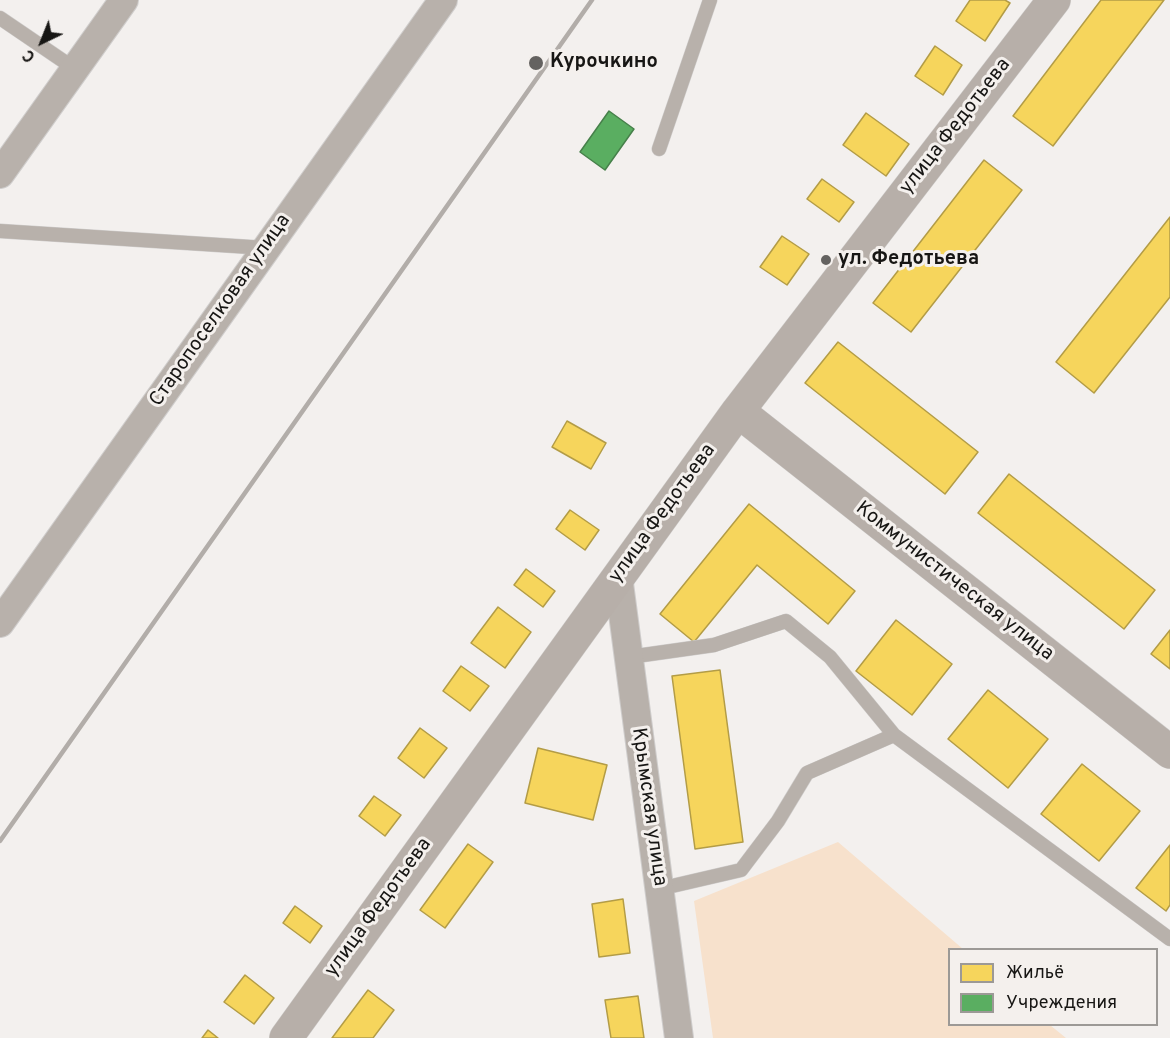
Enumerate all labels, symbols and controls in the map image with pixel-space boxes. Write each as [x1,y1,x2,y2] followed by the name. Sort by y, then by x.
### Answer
[12,12,72,72] north arrow
[19,44,40,66] text: С
[550,51,658,75] place label: Курочкино
[527,54,545,72] marker: Курочкино
[895,54,1017,200] street label: улица Федотьева
[145,210,297,412] street label: Старопоселковая улица
[838,248,979,272] place label: ул. Федотьева
[819,253,833,267] marker: ул. Федотьева
[605,440,721,588] street label: улица Федотьева
[850,497,1058,667] street label: Коммунистическая улица
[625,726,671,888] street label: Крымская улица
[321,834,437,982] street label: улица Федотьева
[948,948,1158,1026] legend
[1006,962,1064,985] text: Жильё
[1006,992,1117,1015] text: Учреждения

